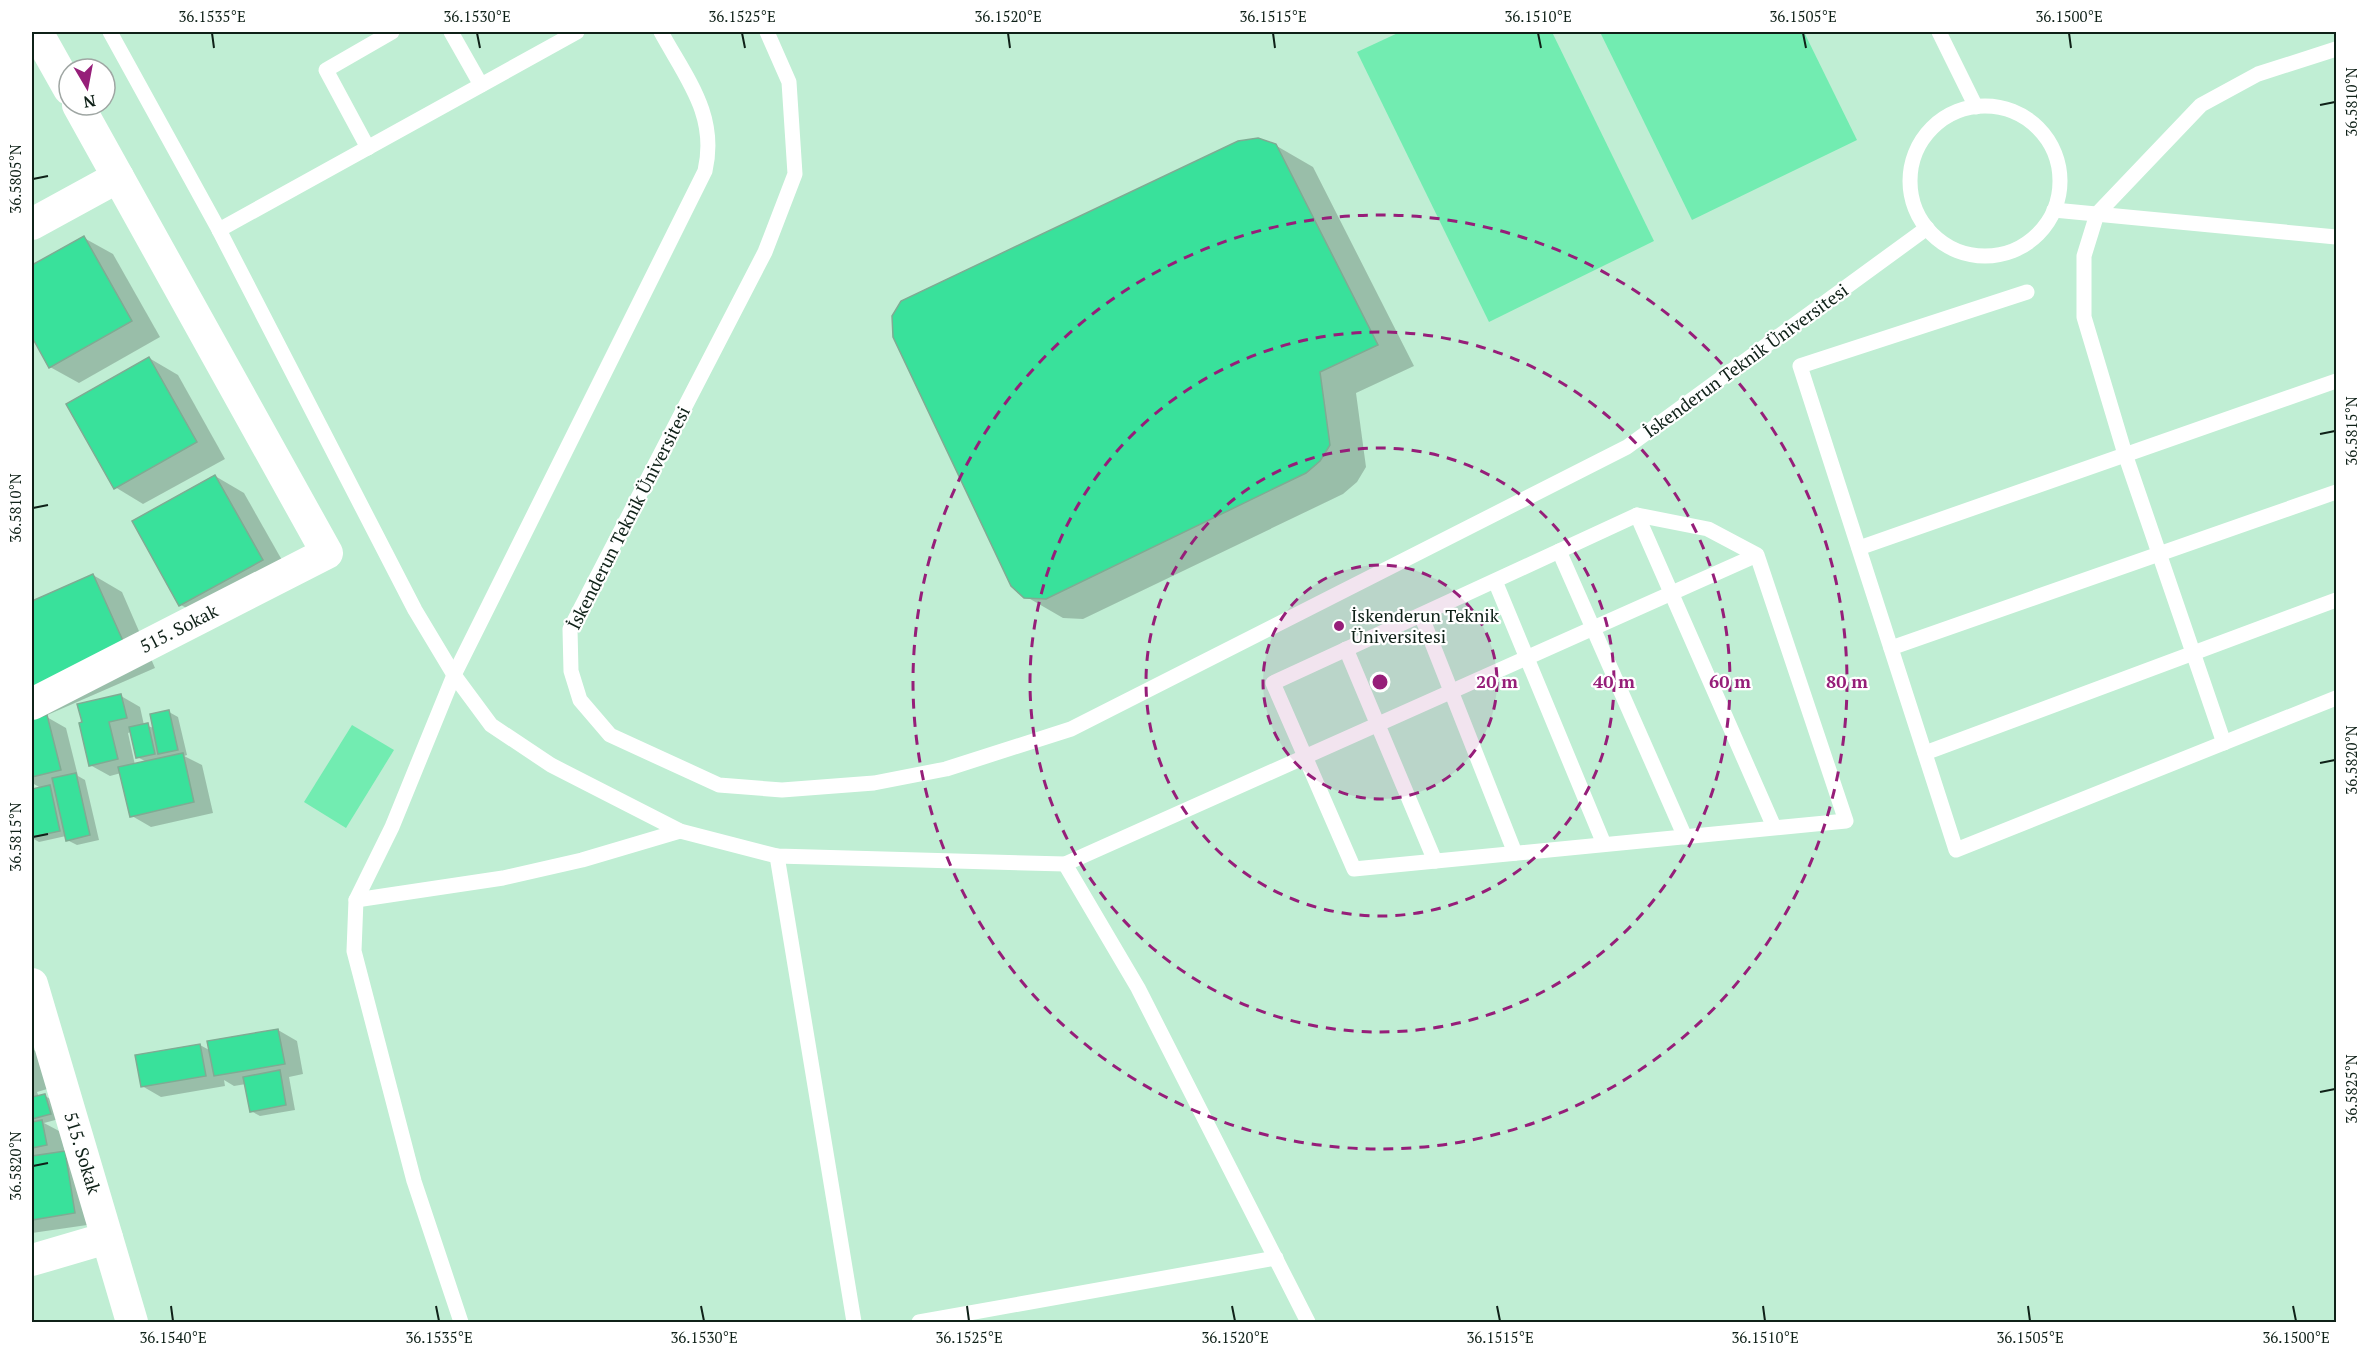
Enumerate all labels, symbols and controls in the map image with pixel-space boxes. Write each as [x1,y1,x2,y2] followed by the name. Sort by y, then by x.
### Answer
[178,6,246,26] text: 36.1535°E
[443,6,511,26] text: 36.1530°E
[708,6,776,26] text: 36.1525°E
[974,6,1042,26] text: 36.1520°E
[1239,6,1307,26] text: 36.1515°E
[1504,6,1572,26] text: 36.1510°E
[1769,6,1837,26] text: 36.1505°E
[2035,6,2103,26] text: 36.1500°E
[57,57,117,117] north arrow
[2341,67,2361,137] text: 36.5810°N
[82,90,97,114] text: N
[5,144,25,214] text: 36.5805°N
[1638,278,1853,443] street label: İskenderun Teknik Üniversitesi
[2341,396,2361,466] text: 36.5815°N
[561,402,695,633] street label: İskenderun Teknik Üniversitesi
[5,473,25,543] text: 36.5810°N
[135,598,222,658] street label: 515. Sokak
[1351,603,1500,648] place label: İskenderun Teknik Üniversitesi
[1332,619,1346,633] marker: İskenderun Teknik Üniversitesi
[1476,669,1518,693] text: 20 m
[1593,669,1635,693] text: 40 m
[1709,669,1751,693] text: 60 m
[1826,669,1868,693] text: 80 m
[1370,672,1390,692] centre of rings
[2341,725,2361,795] text: 36.5820°N
[5,802,25,872] text: 36.5815°N
[2341,1054,2361,1124] text: 36.5825°N
[59,1109,107,1197] street label: 515. Sokak
[5,1131,25,1201] text: 36.5820°N
[139,1327,207,1347] text: 36.1540°E
[405,1327,473,1347] text: 36.1535°E
[670,1327,738,1347] text: 36.1530°E
[935,1327,1003,1347] text: 36.1525°E
[1201,1327,1269,1347] text: 36.1520°E
[1466,1327,1534,1347] text: 36.1515°E
[1731,1327,1799,1347] text: 36.1510°E
[1996,1327,2064,1347] text: 36.1505°E
[2262,1327,2330,1347] text: 36.1500°E

